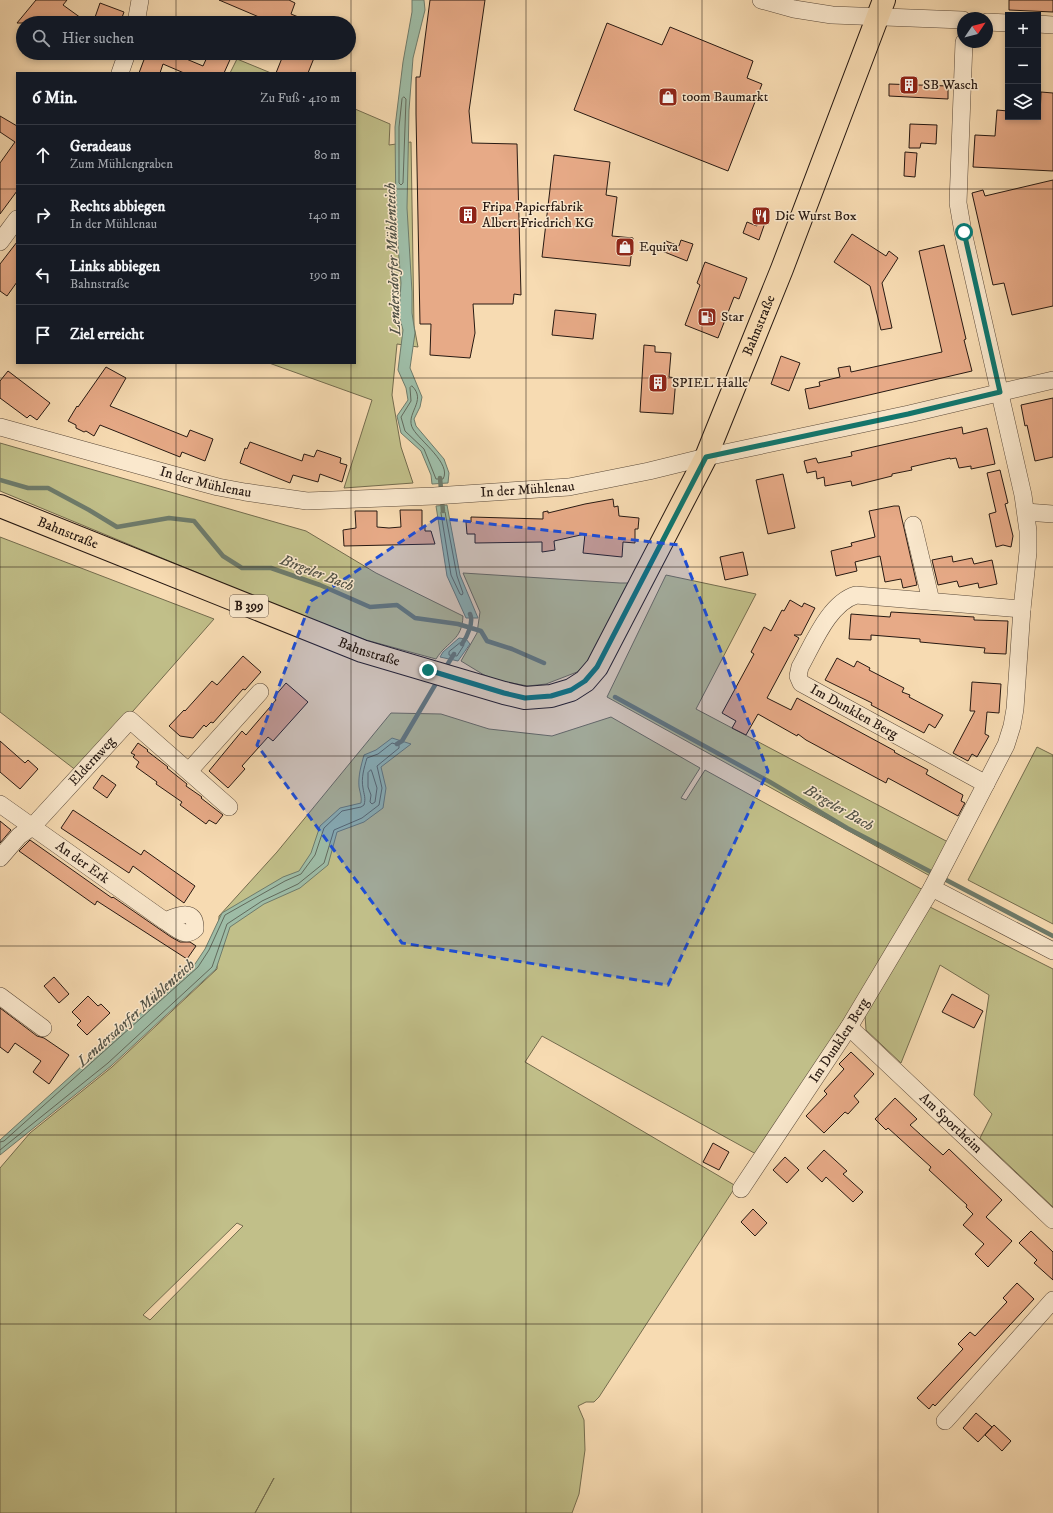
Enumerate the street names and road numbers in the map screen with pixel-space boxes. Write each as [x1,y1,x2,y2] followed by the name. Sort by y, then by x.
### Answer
[739,292,780,359] street label: Bahnstraße
[158,463,253,502] street label: In der Mühlenau
[480,477,576,502] street label: In der Mühlenau
[35,513,101,553] street label: Bahnstraße
[230,595,268,617] road number: B 399
[335,633,402,671] street label: Bahnstraße
[807,680,901,744] street label: Im Dunklen Berg
[65,733,120,790] street label: Eldernweg
[52,837,113,888] street label: An der Erk
[805,995,873,1087] street label: Im Dunklen Berg
[915,1089,986,1158] street label: Am Sportheim

